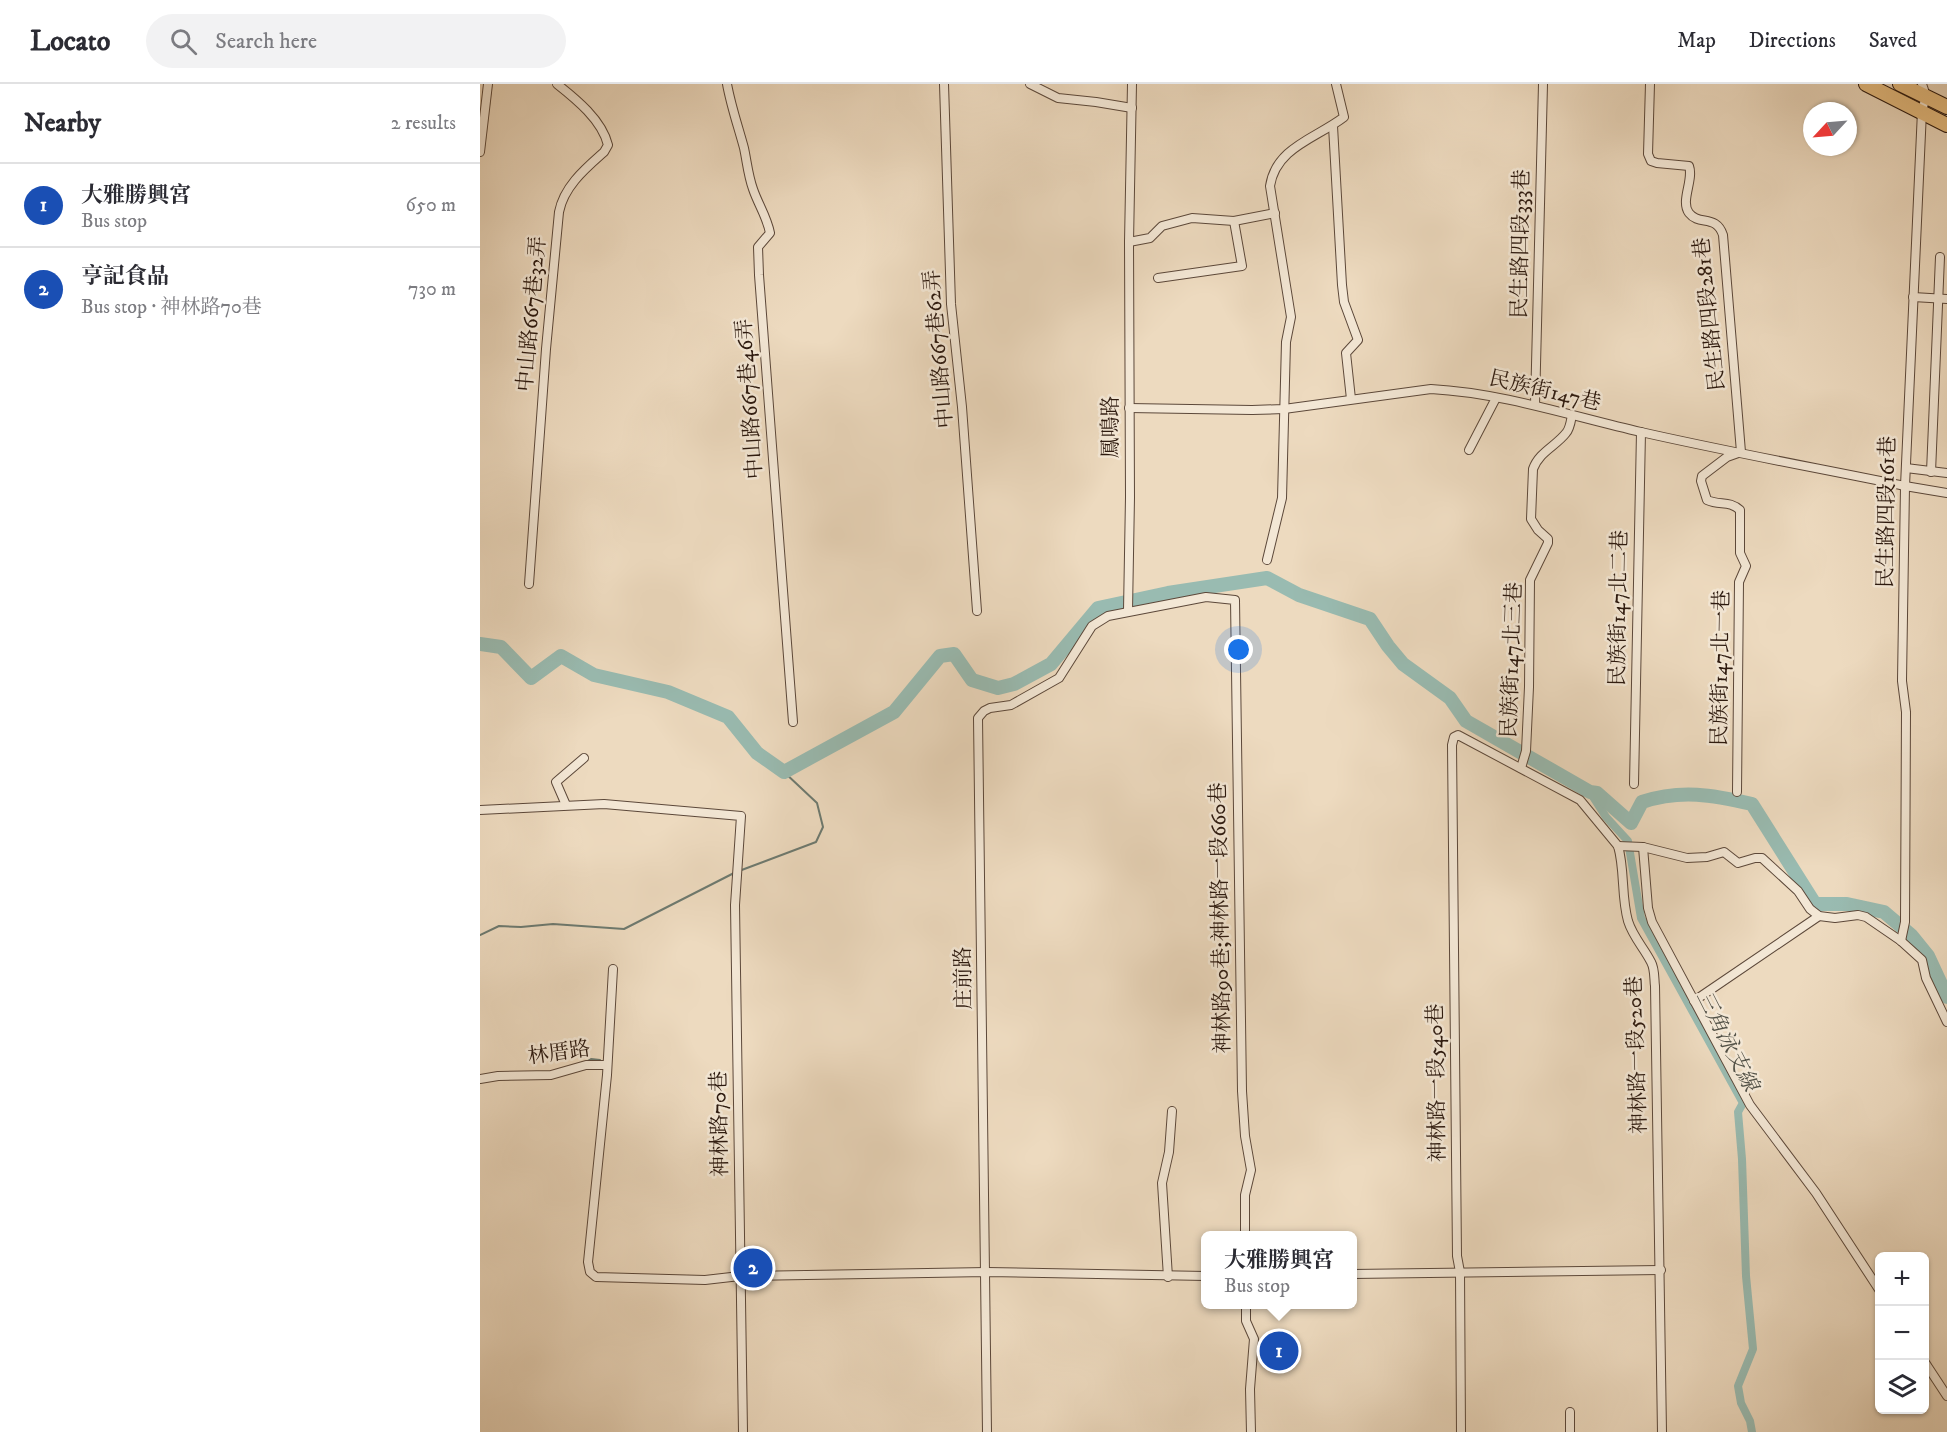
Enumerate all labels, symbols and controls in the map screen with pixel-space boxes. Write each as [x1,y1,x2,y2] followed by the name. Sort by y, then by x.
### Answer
[146,14,566,68] search box
[30,24,110,59] text: Locato
[167,25,200,58] icon: search
[215,28,317,55] text: Search here
[1677,28,1716,54] text: Map
[1749,28,1836,54] text: Directions
[1869,28,1917,54] text: Saved
[1803,102,1857,156] north arrow
[24,107,101,140] text: Nearby
[391,111,456,136] text: 2 results
[1507,169,1535,319] street label: 民生路四段333巷
[81,182,191,209] text: 大雅勝興宮
[40,193,47,218] text: 1
[406,193,456,218] text: 650 m
[81,209,147,234] text: Bus stop
[512,235,552,393] street label: 中山路667巷32弄
[1689,236,1731,392] street label: 民生路四段281巷
[81,263,169,290] text: 亨記食品
[919,269,959,429] street label: 中山路667巷62弄
[39,277,48,302] text: 2
[408,277,456,302] text: 730 m
[81,295,262,320] text: Bus stop · 神林路70巷
[731,318,769,480] street label: 中山路667巷46弄
[1486,365,1604,417] street label: 民族街147巷
[1098,396,1124,459] street label: 鳳鳴路
[1873,436,1901,588] street label: 民生路四段161巷
[1605,530,1633,686] street label: 民族街147北二巷
[1496,582,1528,738] street label: 民族街147北三巷
[1707,590,1735,746] street label: 民族街147北一巷
[1224,635,1253,664] your location
[1206,782,1236,1054] street label: 神林路90巷;神林路一段660巷
[950,946,978,1010] street label: 庄前路
[1621,976,1653,1134] street label: 神林路一段520巷
[1690,986,1765,1098] water label: 三角泳支線
[1423,1003,1451,1163] street label: 神林路一段540巷
[526,1036,592,1070] street label: 林厝路
[706,1071,734,1177] street label: 神林路70巷
[1201,1231,1357,1309] popup
[734,1246,772,1290] pin: 2
[1224,1247,1334,1274] text: 大雅勝興宮
[1875,1252,1929,1414] map controls
[1875,1252,1929,1306] button: +
[1224,1274,1290,1299] text: Bus stop
[1875,1306,1929,1360] button: −
[1260,1328,1298,1374] pin: 1
[1875,1360,1929,1414] button: layers

